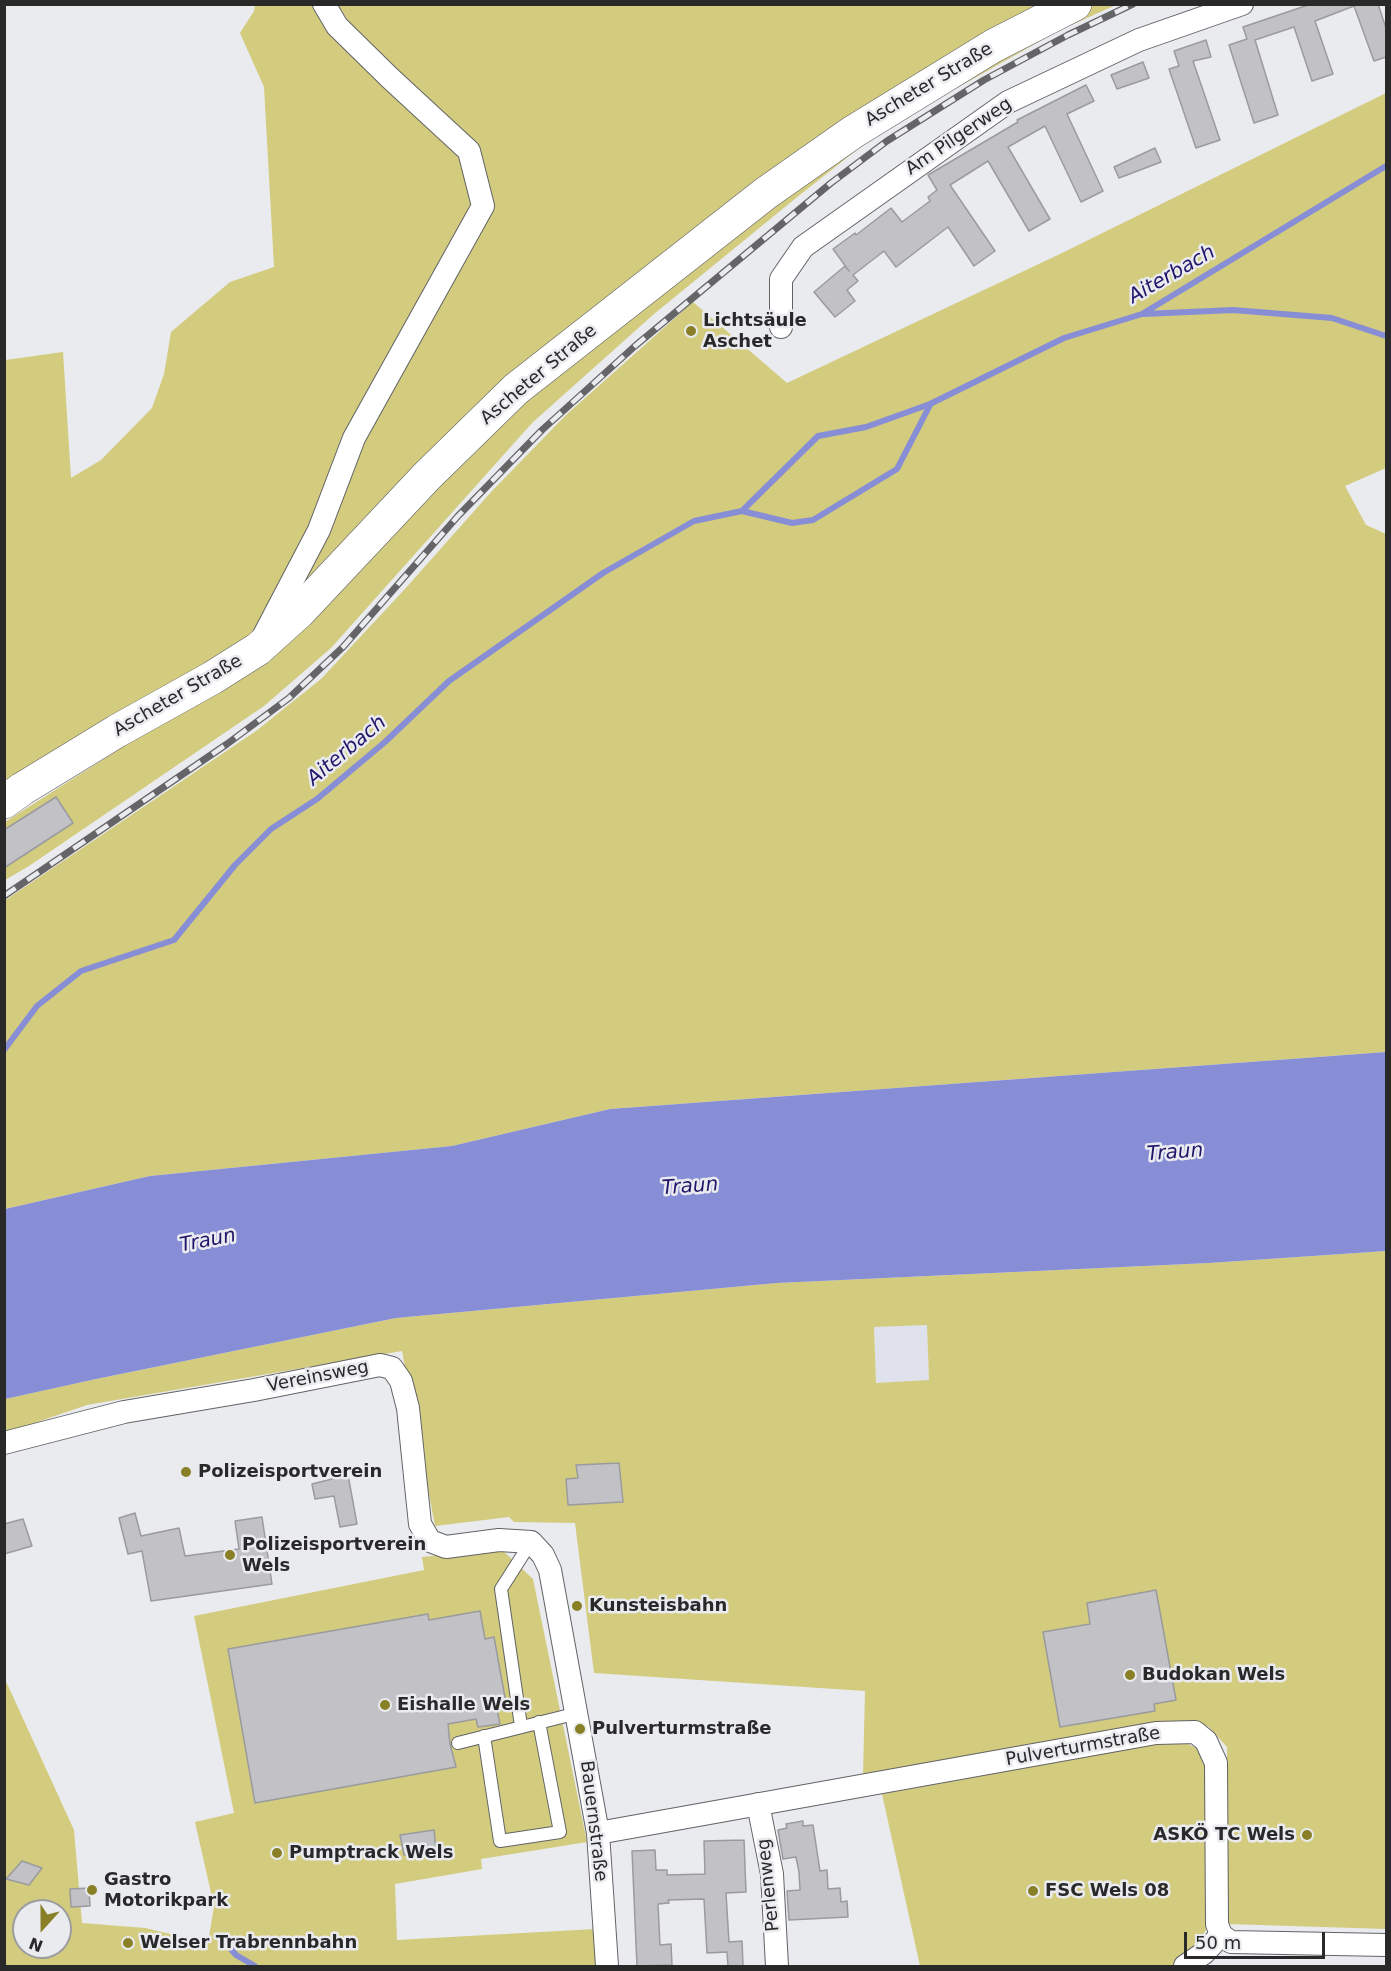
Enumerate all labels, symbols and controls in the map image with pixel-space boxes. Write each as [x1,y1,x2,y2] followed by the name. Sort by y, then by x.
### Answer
[861,38,997,132] street label: Ascheter Straße
[902,94,1016,180] street label: Am Pilgerweg
[1124,241,1220,309] water label: Aiterbach
[703,310,807,352] place label: Lichtsäule Aschet
[477,320,601,430] street label: Ascheter Straße
[684,324,698,338] marker: Lichtsäule Aschet
[110,650,246,742] street label: Ascheter Straße
[302,711,392,791] water label: Aiterbach
[1146,1139,1204,1167] water label: Traun
[661,1173,719,1201] water label: Traun
[178,1224,238,1258] water label: Traun
[265,1357,371,1397] street label: Vereinsweg
[198,1461,382,1483] place label: Polizeisportverein
[179,1465,193,1479] marker: Polizeisportverein
[242,1534,426,1576] place label: Polizeisportverein Wels
[223,1548,237,1562] marker: Polizeisportverein Wels
[589,1595,727,1617] place label: Kunsteisbahn
[570,1599,584,1613] marker: Kunsteisbahn
[1142,1664,1285,1686] place label: Budokan Wels
[1123,1668,1137,1682] marker: Budokan Wels
[397,1694,530,1716] place label: Eishalle Wels
[378,1698,392,1712] marker: Eishalle Wels
[592,1718,772,1740] place label: Pulverturmstraße
[573,1722,587,1736] marker: Pulverturmstraße
[1004,1723,1162,1771] street label: Pulverturmstraße
[575,1759,611,1883] street label: Bauernstraße
[1153,1824,1295,1846] place label: ASKÖ TC Wels
[1300,1828,1314,1842] marker: ASKÖ TC Wels
[753,1837,785,1933] street label: Perlenweg
[289,1842,453,1864] place label: Pumptrack Wels
[270,1846,284,1860] marker: Pumptrack Wels
[104,1869,228,1912] place label: Gastro Motorikpark
[1045,1880,1169,1902] place label: FSC Wels 08
[85,1883,99,1897] marker: Gastro Motorikpark
[1026,1884,1040,1898] marker: FSC Wels 08
[12,1899,72,1959] north arrow
[1187,1920,1328,1958] scale bar
[140,1932,357,1954] place label: Welser Trabrennbahn
[1195,1932,1241,1953] text: 50 m
[26,1933,46,1956] text: N
[121,1936,135,1950] marker: Welser Trabrennbahn

